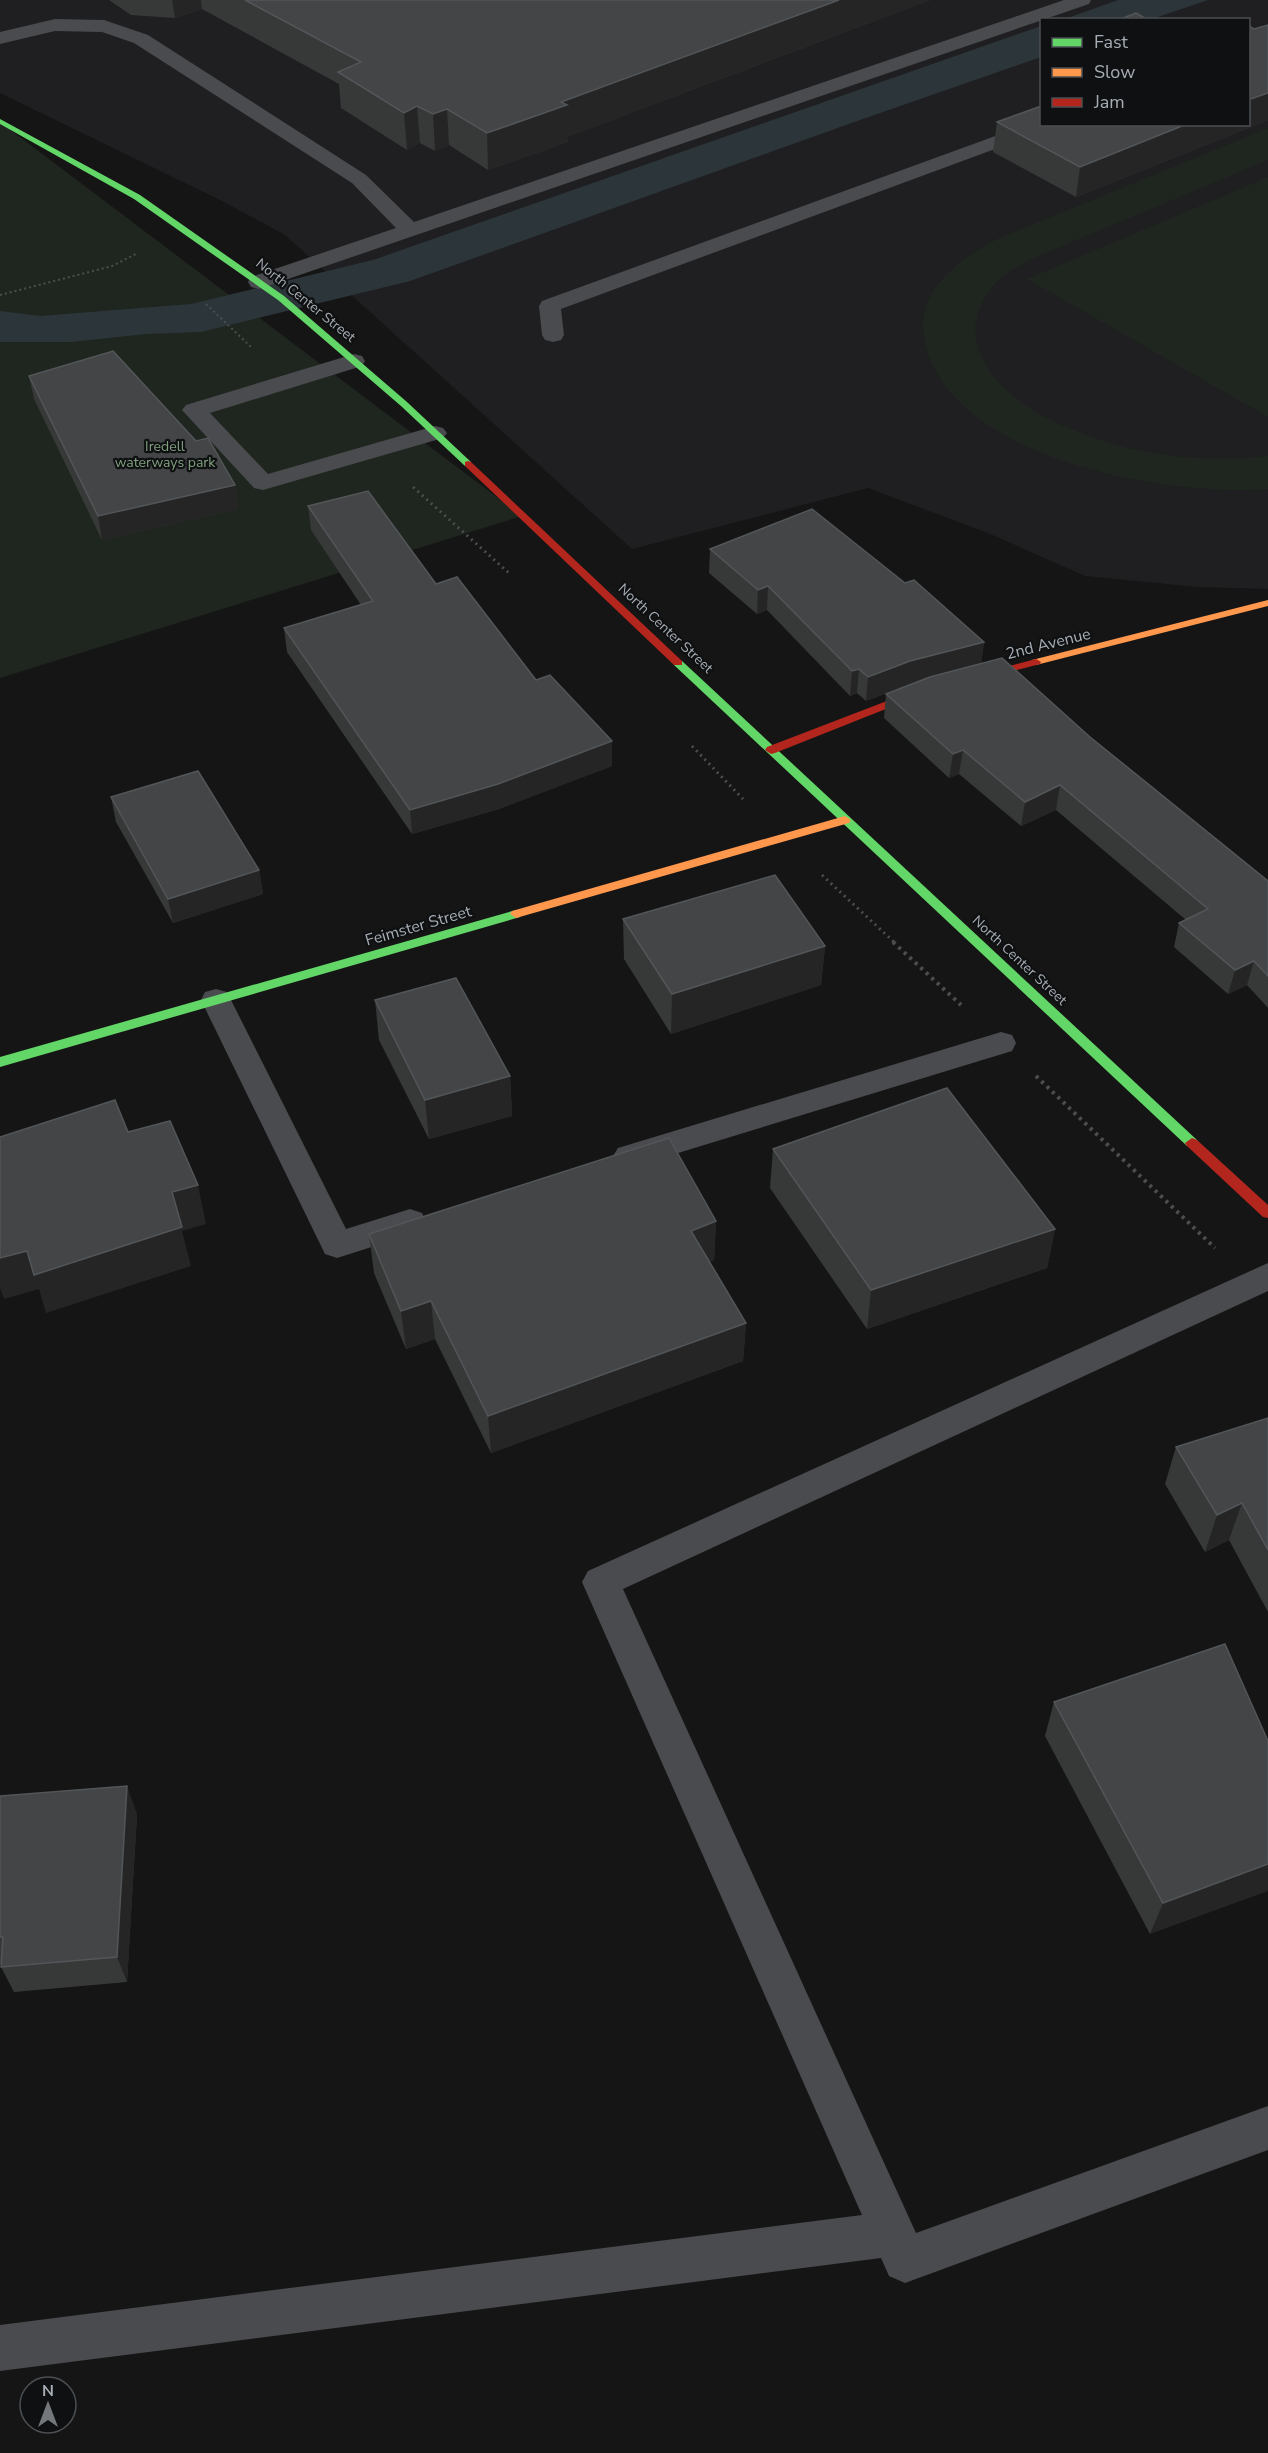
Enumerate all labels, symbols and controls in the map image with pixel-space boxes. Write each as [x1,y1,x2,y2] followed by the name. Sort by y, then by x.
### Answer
[1040,18,1250,126] legend
[1094,30,1129,54] text: Fast
[1094,60,1135,84] text: Slow
[1093,90,1125,114] text: Jam
[252,254,360,347] street label: North Center Street
[115,437,216,472] park label: Iredell waterways park
[614,579,717,677] street label: North Center Street
[1004,623,1093,665] street label: 2nd Avenue
[363,900,474,952] street label: Feimster Street
[968,911,1071,1009] street label: North Center Street
[18,2375,78,2435] north arrow
[42,2380,54,2402] text: N

